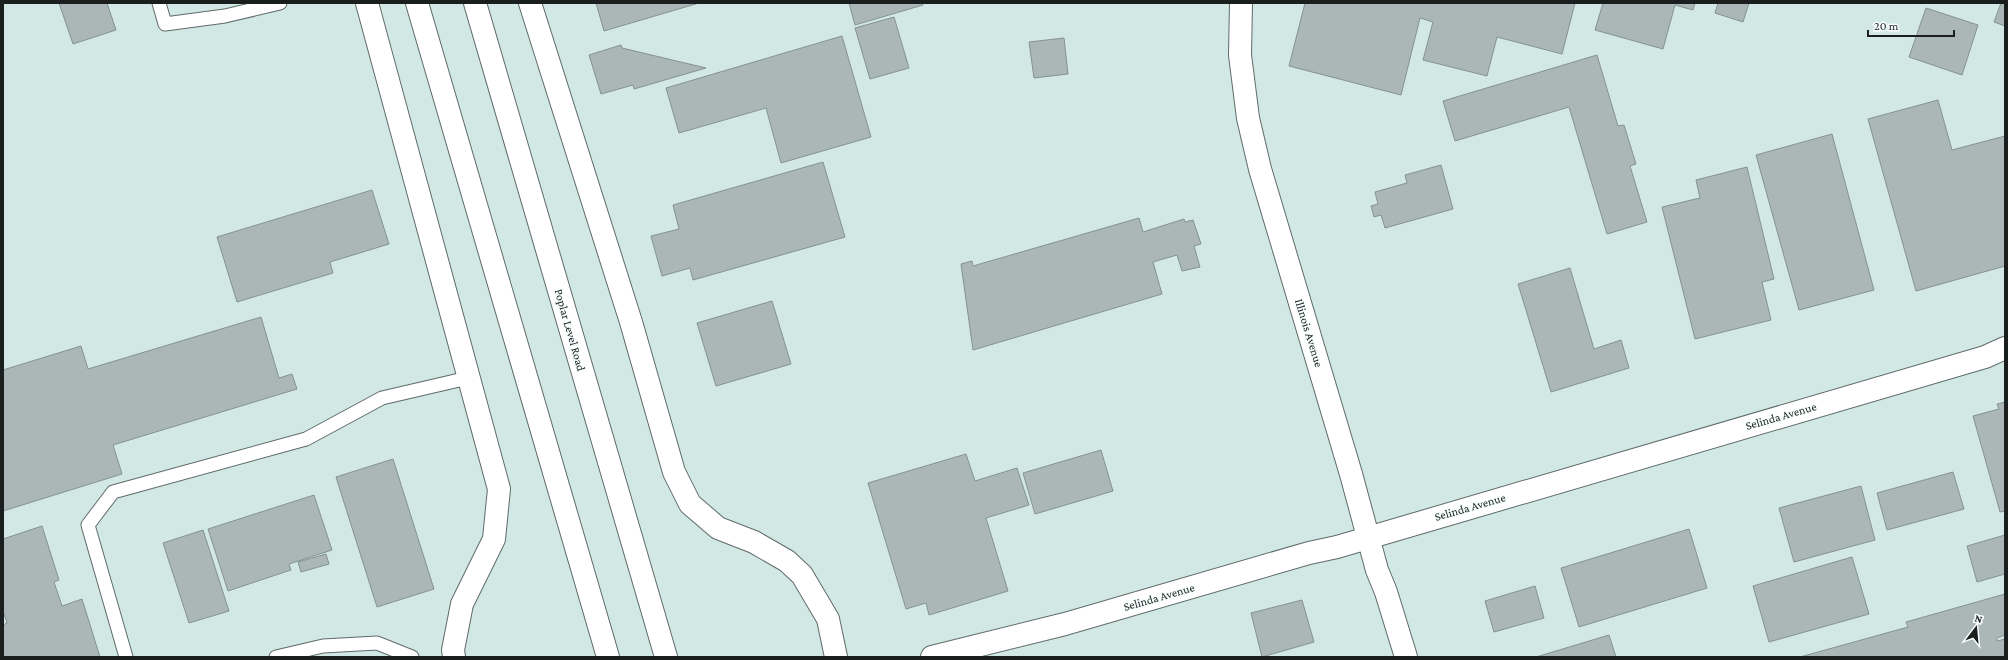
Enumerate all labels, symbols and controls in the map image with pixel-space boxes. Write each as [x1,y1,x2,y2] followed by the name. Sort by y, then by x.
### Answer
[1868,12,1954,38] scale bar
[1874,19,1899,33] text: 20 m
[552,287,589,373] street label: Poplar Level Road
[1292,297,1326,369] street label: Illinois Avenue
[1744,399,1818,433] street label: Selinda Avenue
[1433,490,1507,524] street label: Selinda Avenue
[1122,580,1196,614] street label: Selinda Avenue
[1956,608,1996,648] north arrow
[1973,612,1984,625] text: N

